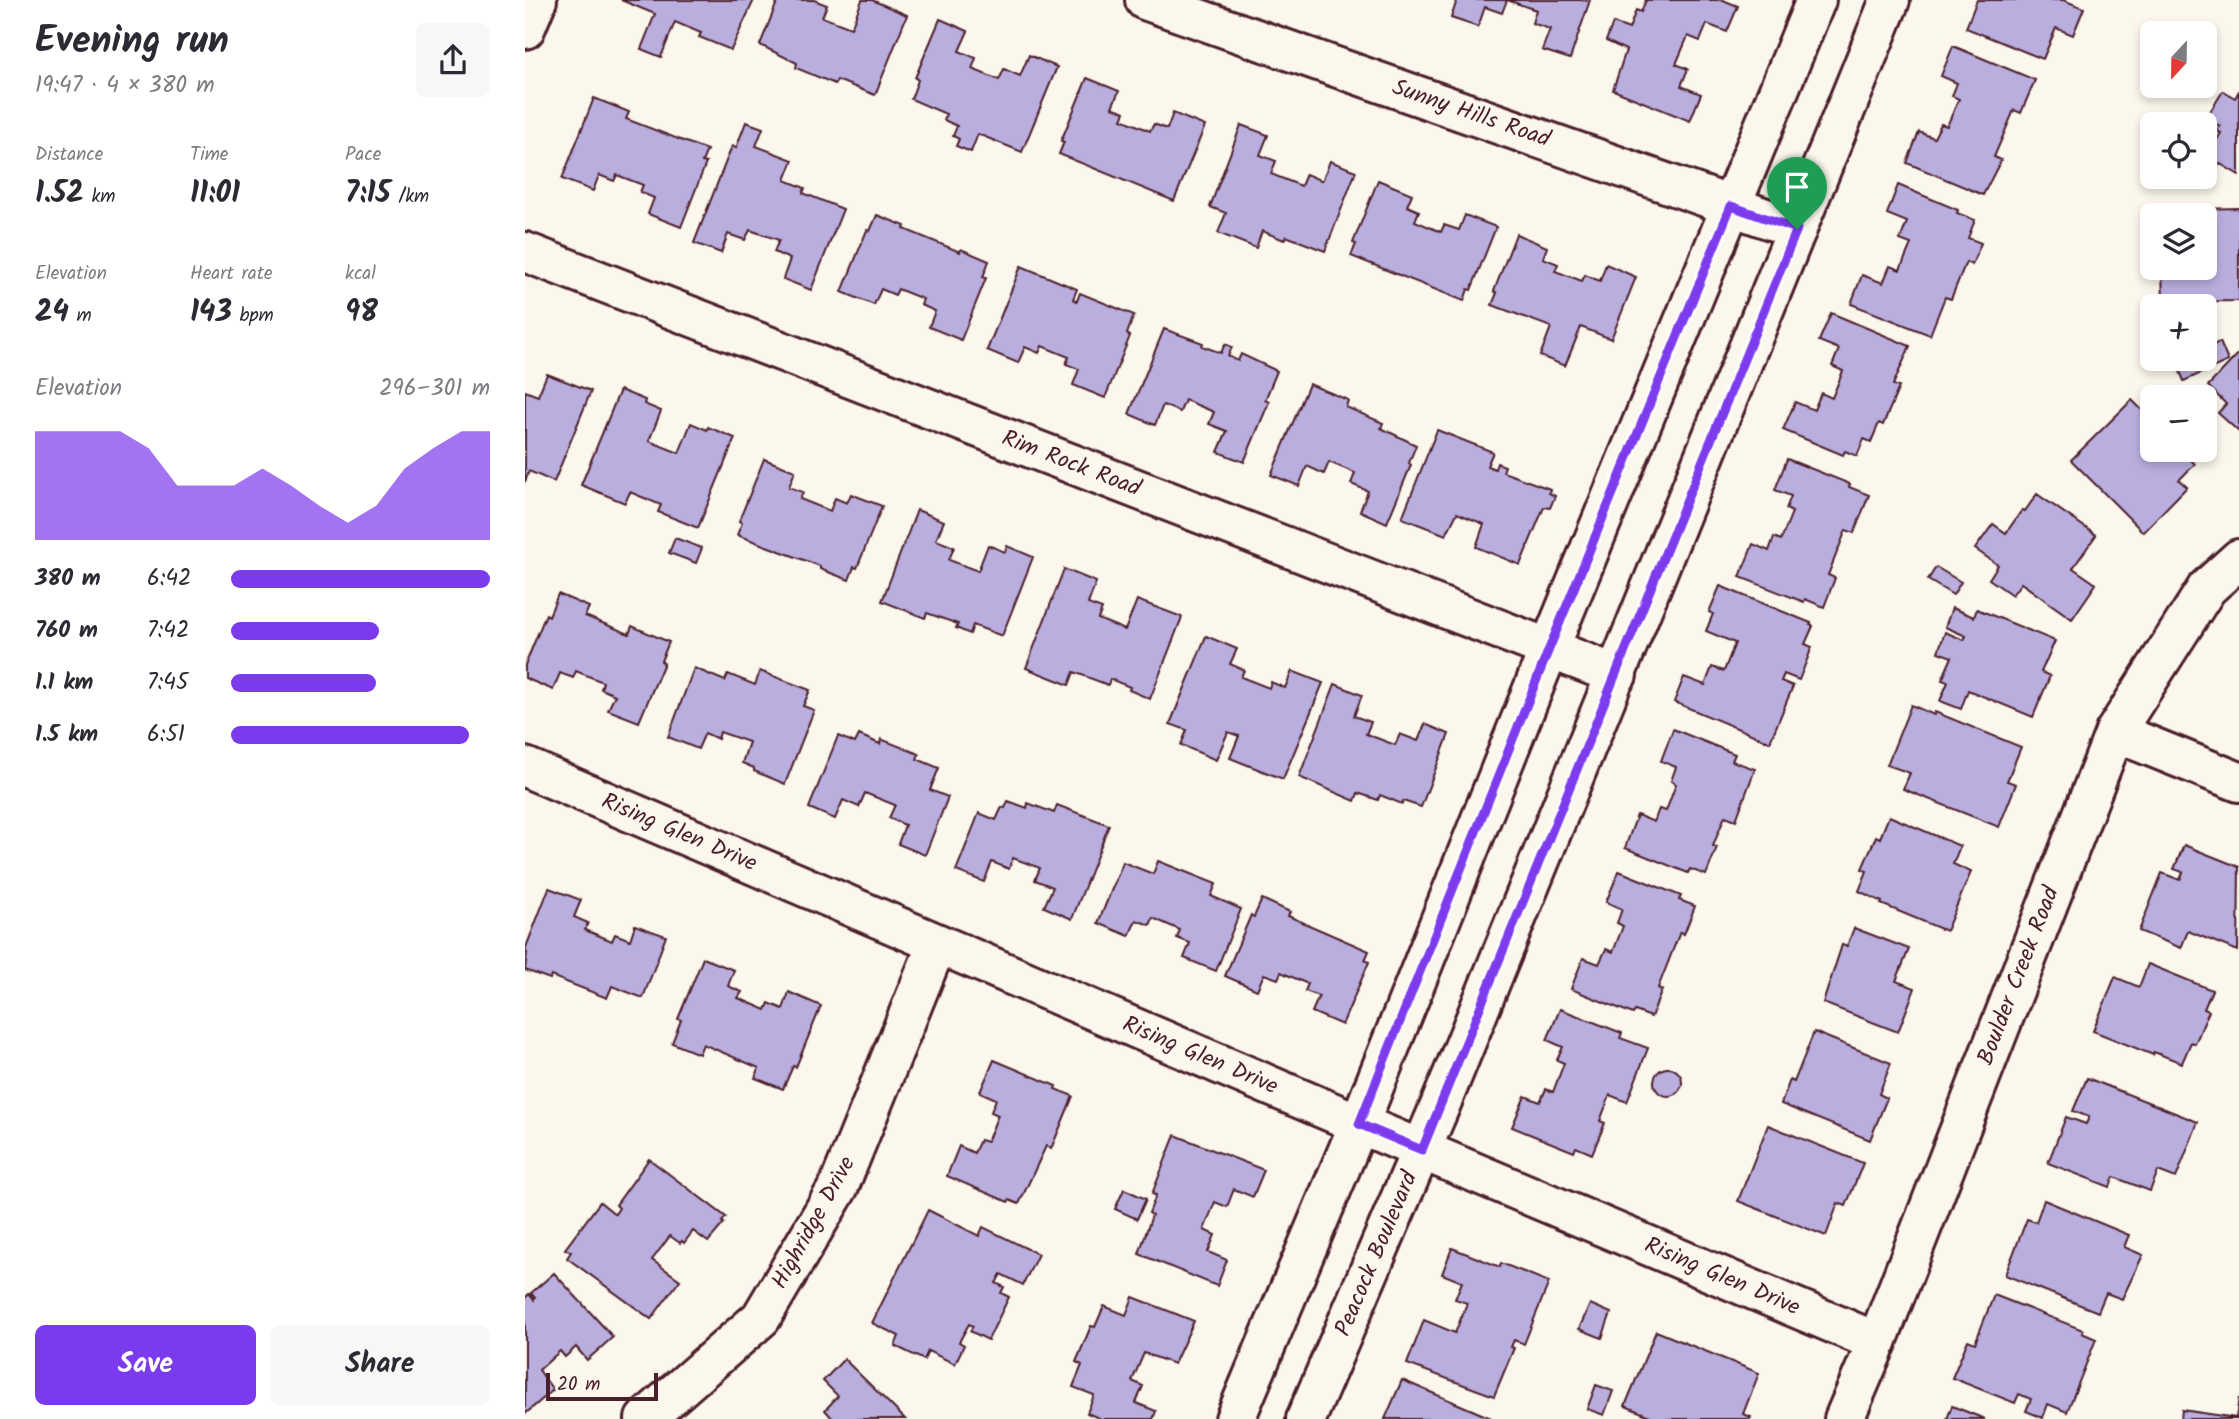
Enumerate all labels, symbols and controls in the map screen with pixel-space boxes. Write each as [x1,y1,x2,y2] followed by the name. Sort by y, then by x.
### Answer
[35,12,229,72] text: Evening run
[2140,21,2217,98] north arrow
[2140,21,2217,462] map controls
[416,23,490,97] button: share
[35,68,215,104] text: 19:47 · 4 × 380 m
[1387,70,1555,158] street label: Sunny Hills Road
[2140,112,2217,189] button: locate
[35,140,103,170] text: Distance
[190,140,228,170] text: Time
[345,140,381,170] text: Pace
[1767,157,1827,229] pin
[1778,168,1816,206] icon: arrive
[35,170,84,218] text: 1.52
[190,170,240,218] text: 11:01
[345,170,391,218] text: 7:15
[84,182,116,212] text: km
[391,182,429,212] text: /km
[2140,203,2217,280] button: layers
[35,259,107,289] text: Elevation
[190,259,273,289] text: Heart rate
[345,259,376,289] text: kcal
[35,289,69,337] text: 24
[190,289,232,337] text: 143
[345,289,378,337] text: 98
[2140,294,2217,371] button: +
[69,301,92,331] text: m
[232,301,274,331] text: bpm
[35,371,122,407] text: Elevation
[379,371,490,407] text: 296–301 m
[2140,385,2217,462] button: −
[996,421,1146,507] street label: Rim Rock Road
[35,561,101,597] text: 380 m
[147,561,191,597] text: 6:42
[35,613,98,649] text: 760 m
[147,613,189,649] text: 7:42
[35,665,93,701] text: 1.1 km
[147,665,188,701] text: 7:45
[35,717,98,753] text: 1.5 km
[147,717,185,753] text: 6:51
[596,784,762,882] street label: Rising Glen Drive
[1968,881,2070,1071] street label: Boulder Creek Road
[1117,1007,1283,1105] street label: Rising Glen Drive
[763,1150,865,1296] street label: Highridge Drive
[1326,1165,1428,1342] street label: Peacock Boulevard
[1639,1228,1805,1326] street label: Rising Glen Drive
[35,1325,256,1405] button: Save
[270,1325,490,1405] button: Share
[546,1370,658,1402] scale bar
[557,1370,600,1400] text: 20 m

